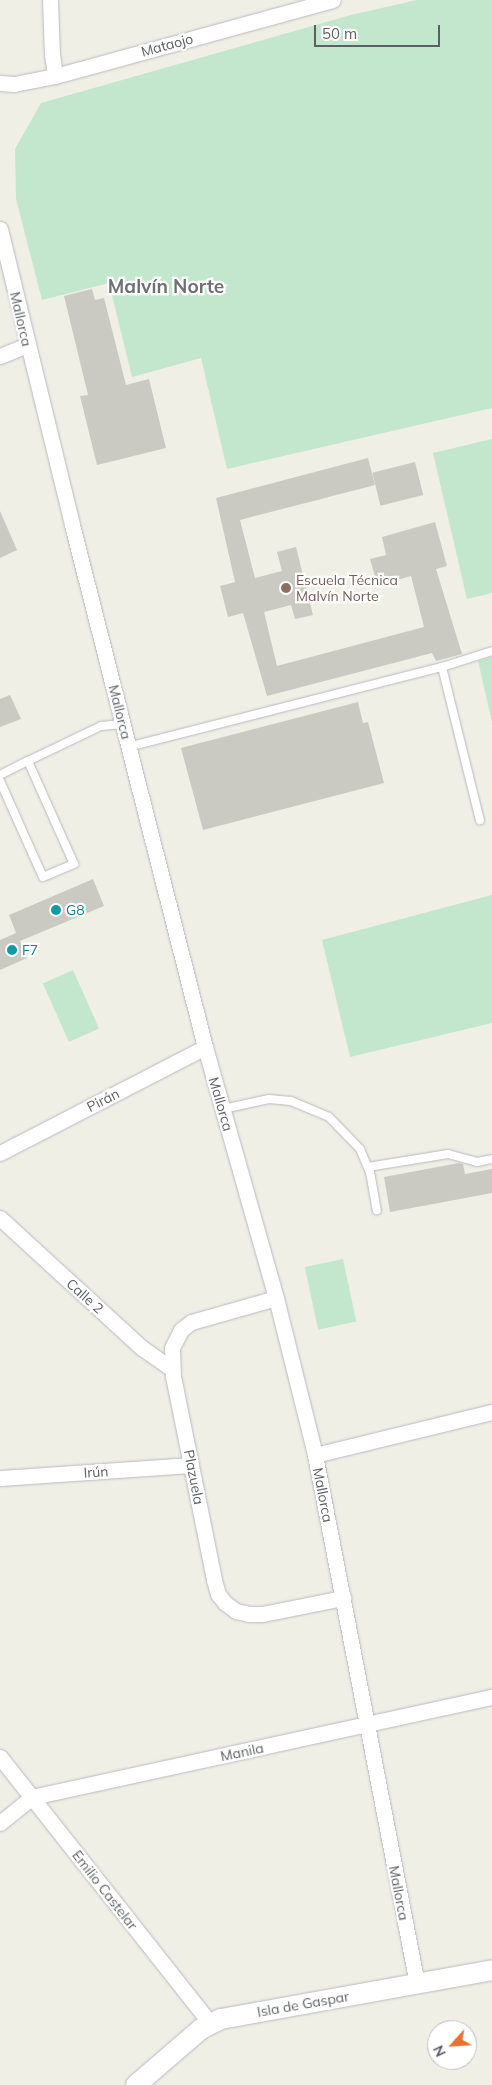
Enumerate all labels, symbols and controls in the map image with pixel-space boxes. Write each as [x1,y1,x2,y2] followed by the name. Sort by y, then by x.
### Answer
[317,15,443,47] scale bar
[322,24,357,43] text: 50 m
[139,30,195,60] street label: Mataojo
[108,276,224,298] district label: Malvín Norte
[7,290,35,348] street label: Mallorca
[296,572,398,604] place label: Escuela Técnica Malvín Norte
[280,582,292,594] marker: Escuela Técnica Malvín Norte
[105,683,135,741] street label: Mallorca
[66,902,85,918] place label: G8
[50,904,62,916] marker: G8
[22,942,38,958] place label: F7
[6,944,18,956] marker: F7
[205,1075,237,1133] street label: Mallorca
[84,1085,122,1115] street label: Pirán
[63,1275,107,1317] street label: Calle 2
[180,1448,208,1506] street label: Plazuela
[83,1463,109,1481] street label: Irún
[309,1466,337,1524] street label: Mallorca
[219,1739,265,1765] street label: Manila
[69,1847,141,1933] street label: Emilio Castelar
[385,1864,413,1922] street label: Mallorca
[256,1988,350,2020] street label: Isla de Gaspar
[427,2020,477,2070] north arrow
[429,2042,450,2060] text: N

